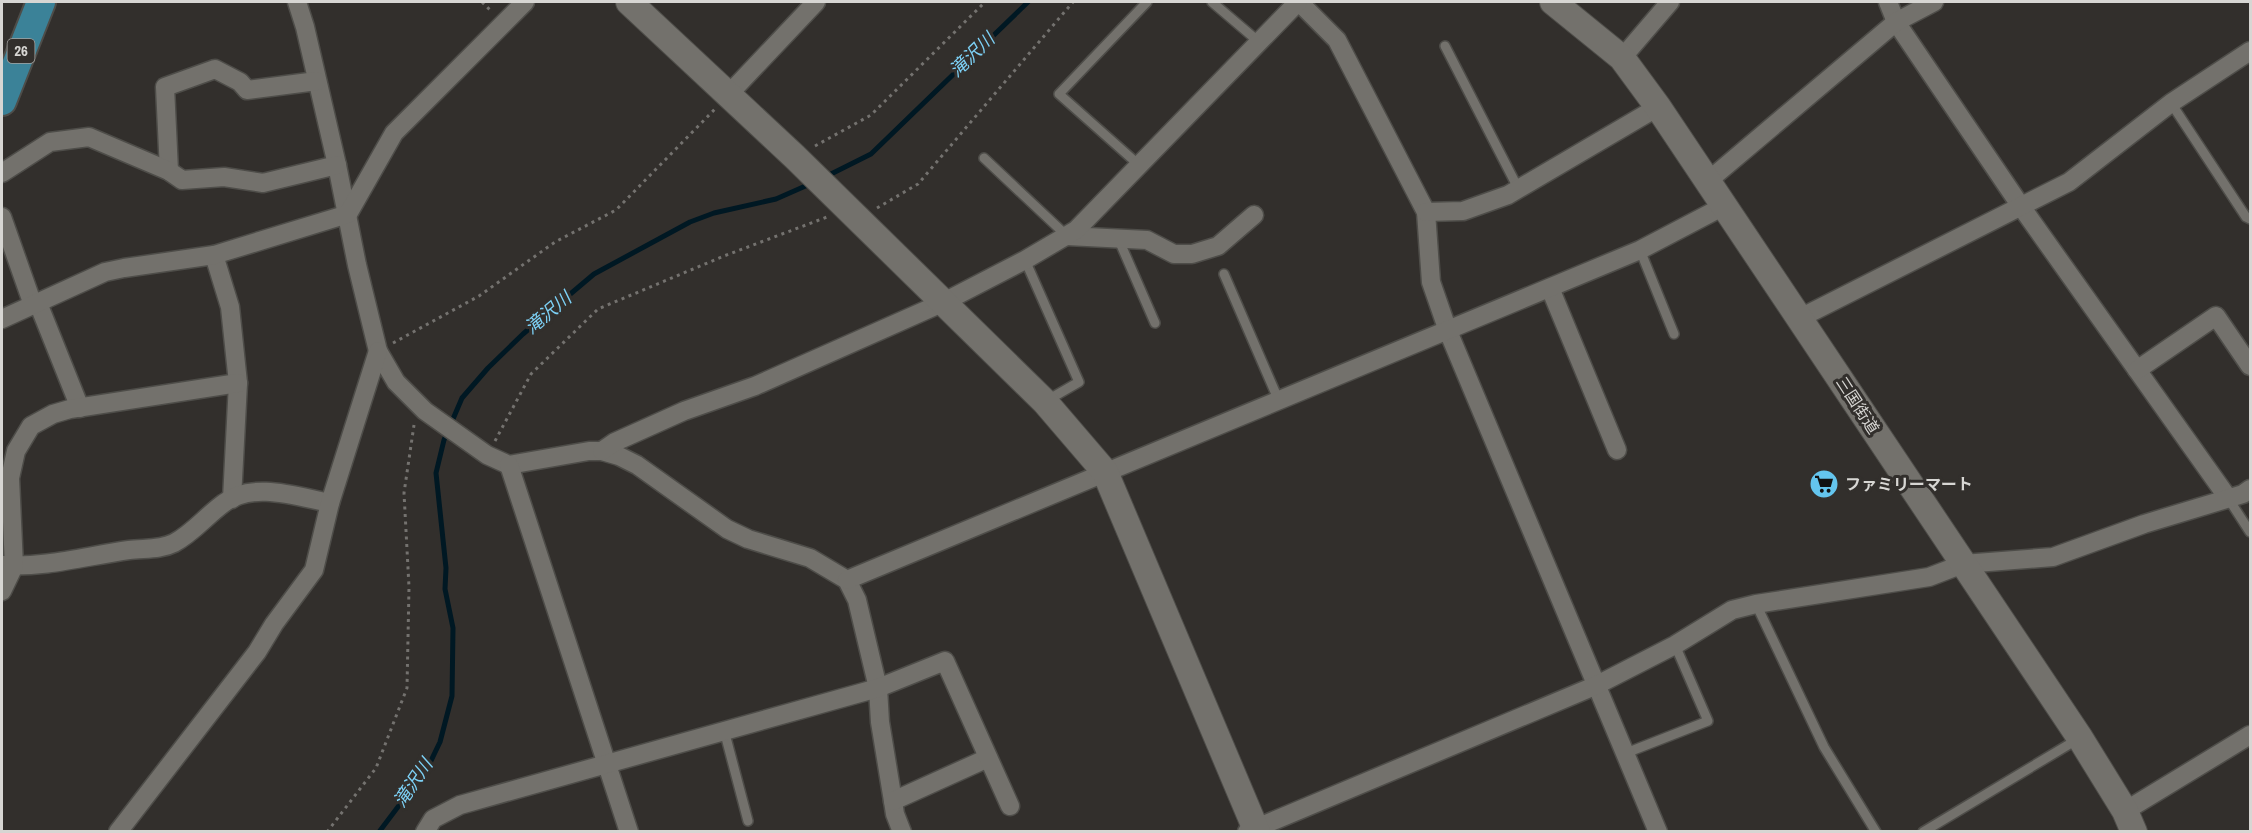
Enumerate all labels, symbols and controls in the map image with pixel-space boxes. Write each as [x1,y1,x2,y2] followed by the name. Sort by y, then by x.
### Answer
[944,26,1001,82] water label: 滝沢川
[8,39,34,63] road number: 26
[519,284,578,340] water label: 滝沢川
[1831,372,1885,438] street label: 三国街道
[1808,468,1840,500] supermarket icon: ファミリーマート
[1845,473,1973,495] place label: ファミリーマート
[387,752,439,812] water label: 滝沢川

